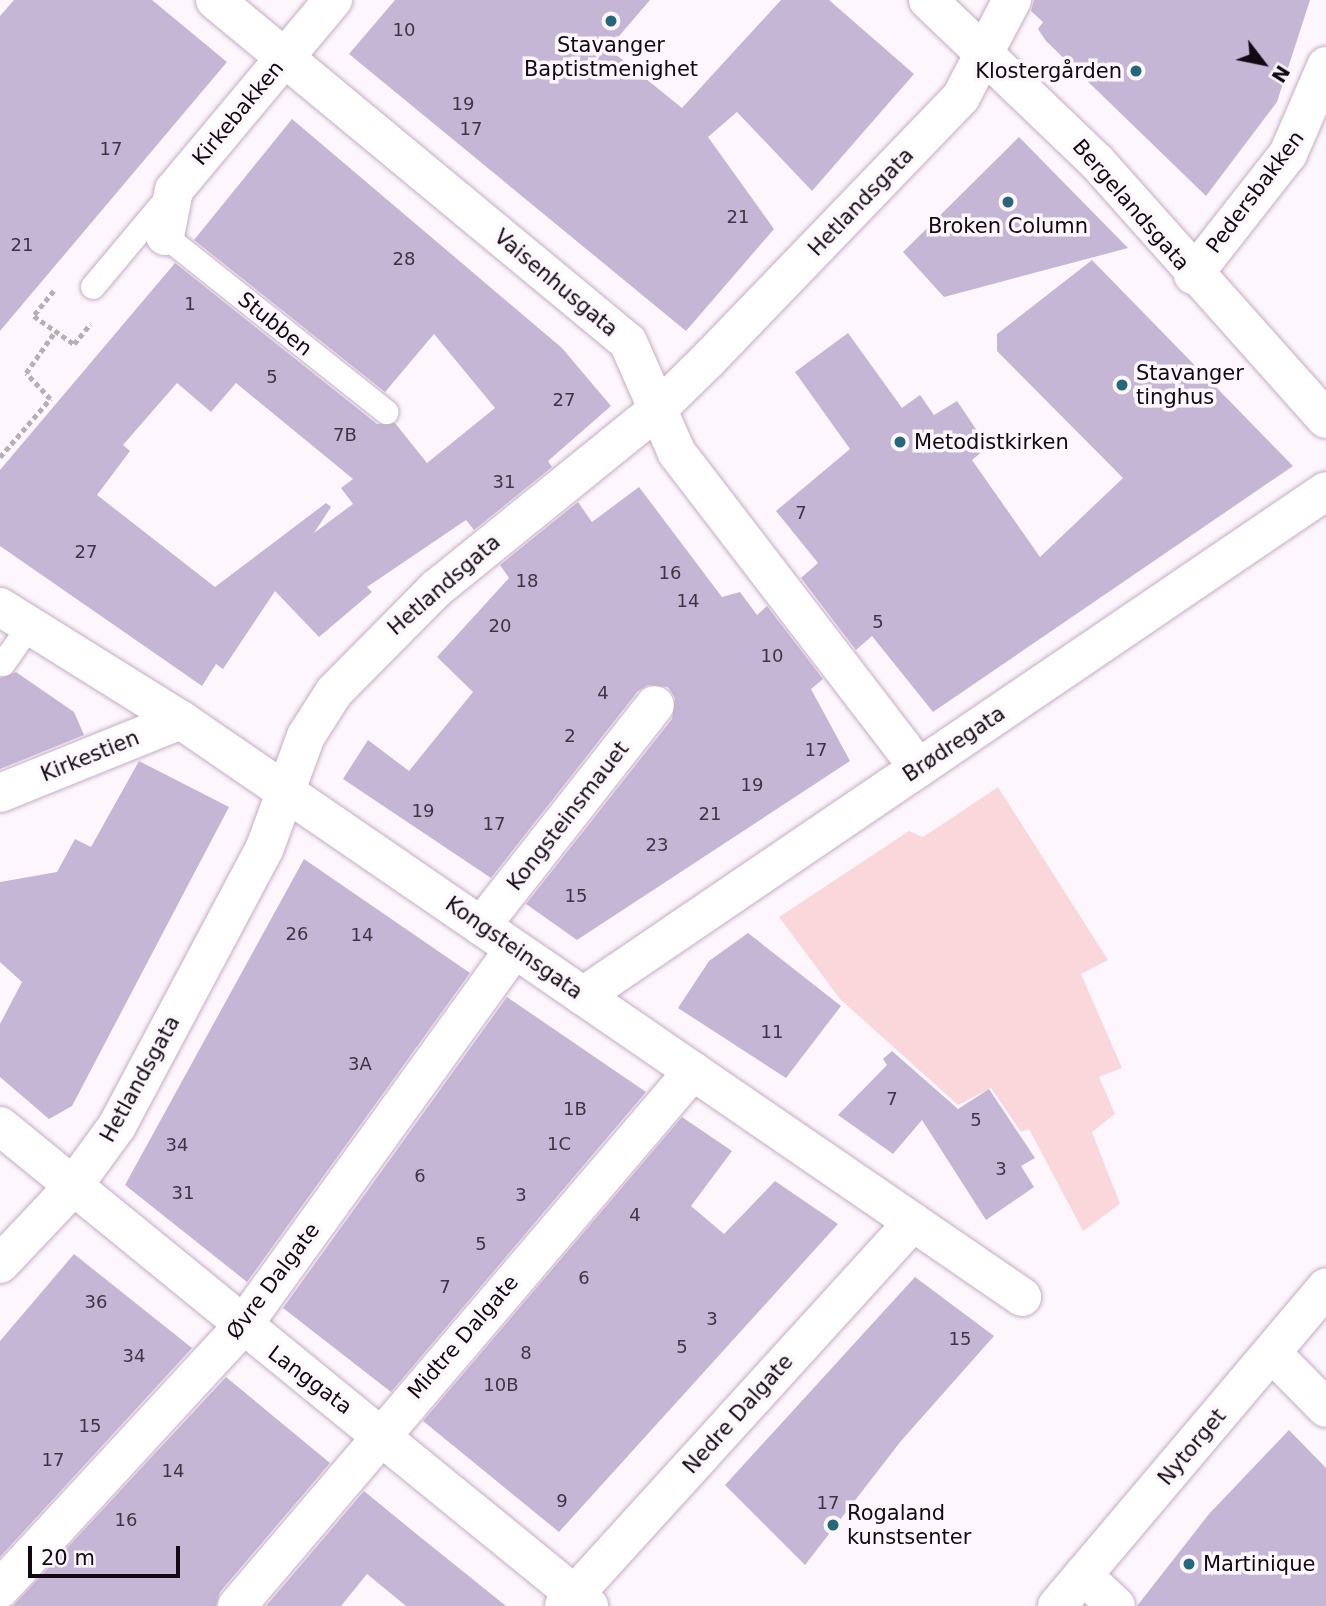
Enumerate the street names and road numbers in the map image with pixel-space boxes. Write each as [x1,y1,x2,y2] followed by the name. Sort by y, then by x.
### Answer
[187,56,289,170] street label: Kirkebakken
[1201,126,1309,258] street label: Pedersbakken
[1067,134,1195,276] street label: Bergelandsgata
[803,143,919,261] street label: Hetlandsgata
[489,224,623,342] street label: Vaisenhusgata
[233,287,317,361] street label: Stubben
[383,529,505,641] street label: Hetlandsgata
[898,701,1010,787] street label: Brødregata
[37,725,143,787] street label: Kirkestien
[502,736,634,896] street label: Kongsteinsmauet
[441,891,587,1005] street label: Kongsteinsgata
[95,1011,185,1147] street label: Hetlandsgata
[221,1218,325,1344] street label: Øvre Dalgate
[402,1270,524,1404] street label: Midtre Dalgate
[263,1340,357,1420] street label: Langgata
[678,1349,798,1479] street label: Nedre Dalgate
[1153,1404,1231,1490] street label: Nytorget

